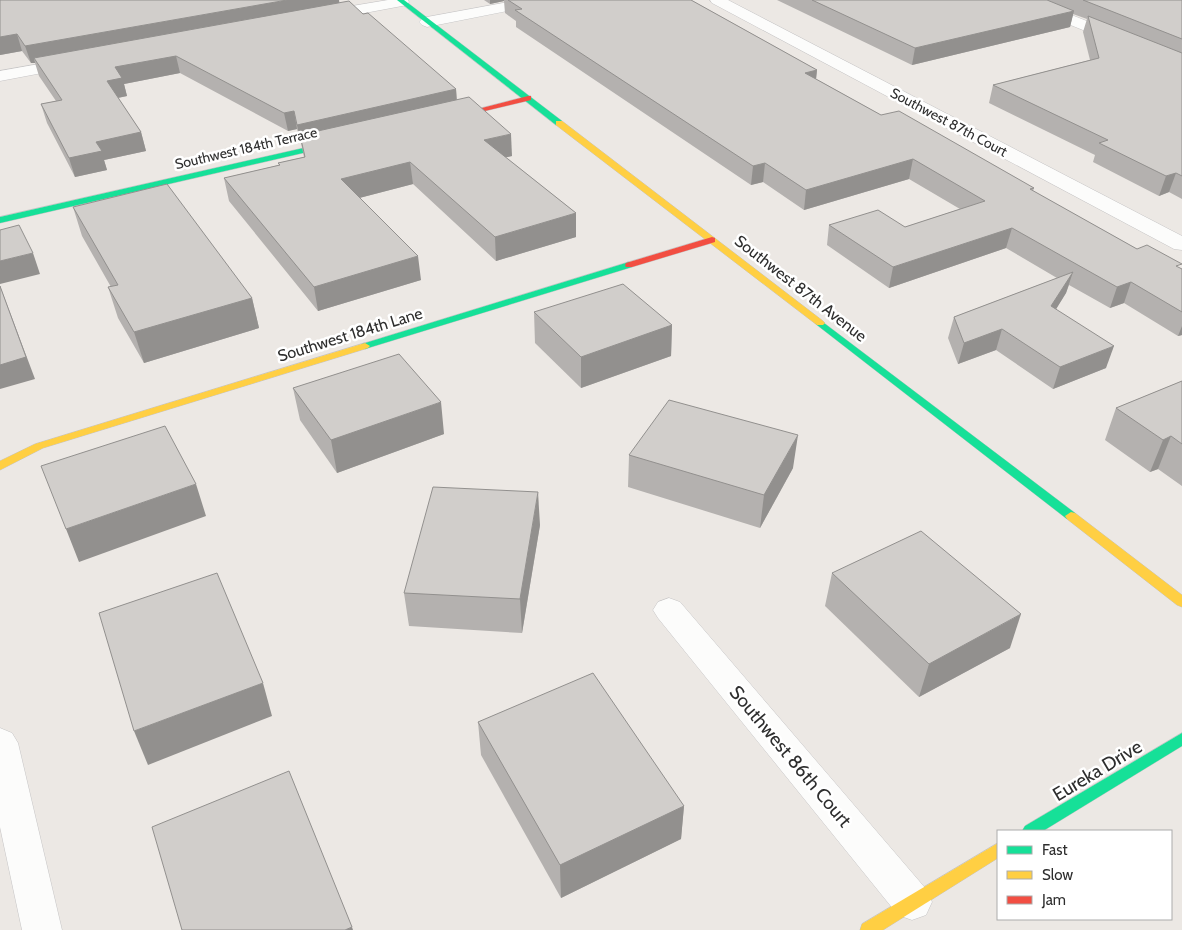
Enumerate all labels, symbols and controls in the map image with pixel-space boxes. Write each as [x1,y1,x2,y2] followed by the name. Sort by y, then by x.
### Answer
[887,84,1011,161] street label: Southwest 87th Court
[173,123,319,173] street label: Southwest 184th Terrace
[731,231,870,346] street label: Southwest 87th Avenue
[275,303,425,366] street label: Southwest 184th Lane
[725,681,857,832] street label: Southwest 86th Court
[1048,735,1146,806] street label: Eureka Drive
[997,830,1172,920] legend
[1042,841,1067,859] text: Fast
[1042,866,1073,884] text: Slow
[1041,891,1066,909] text: Jam

